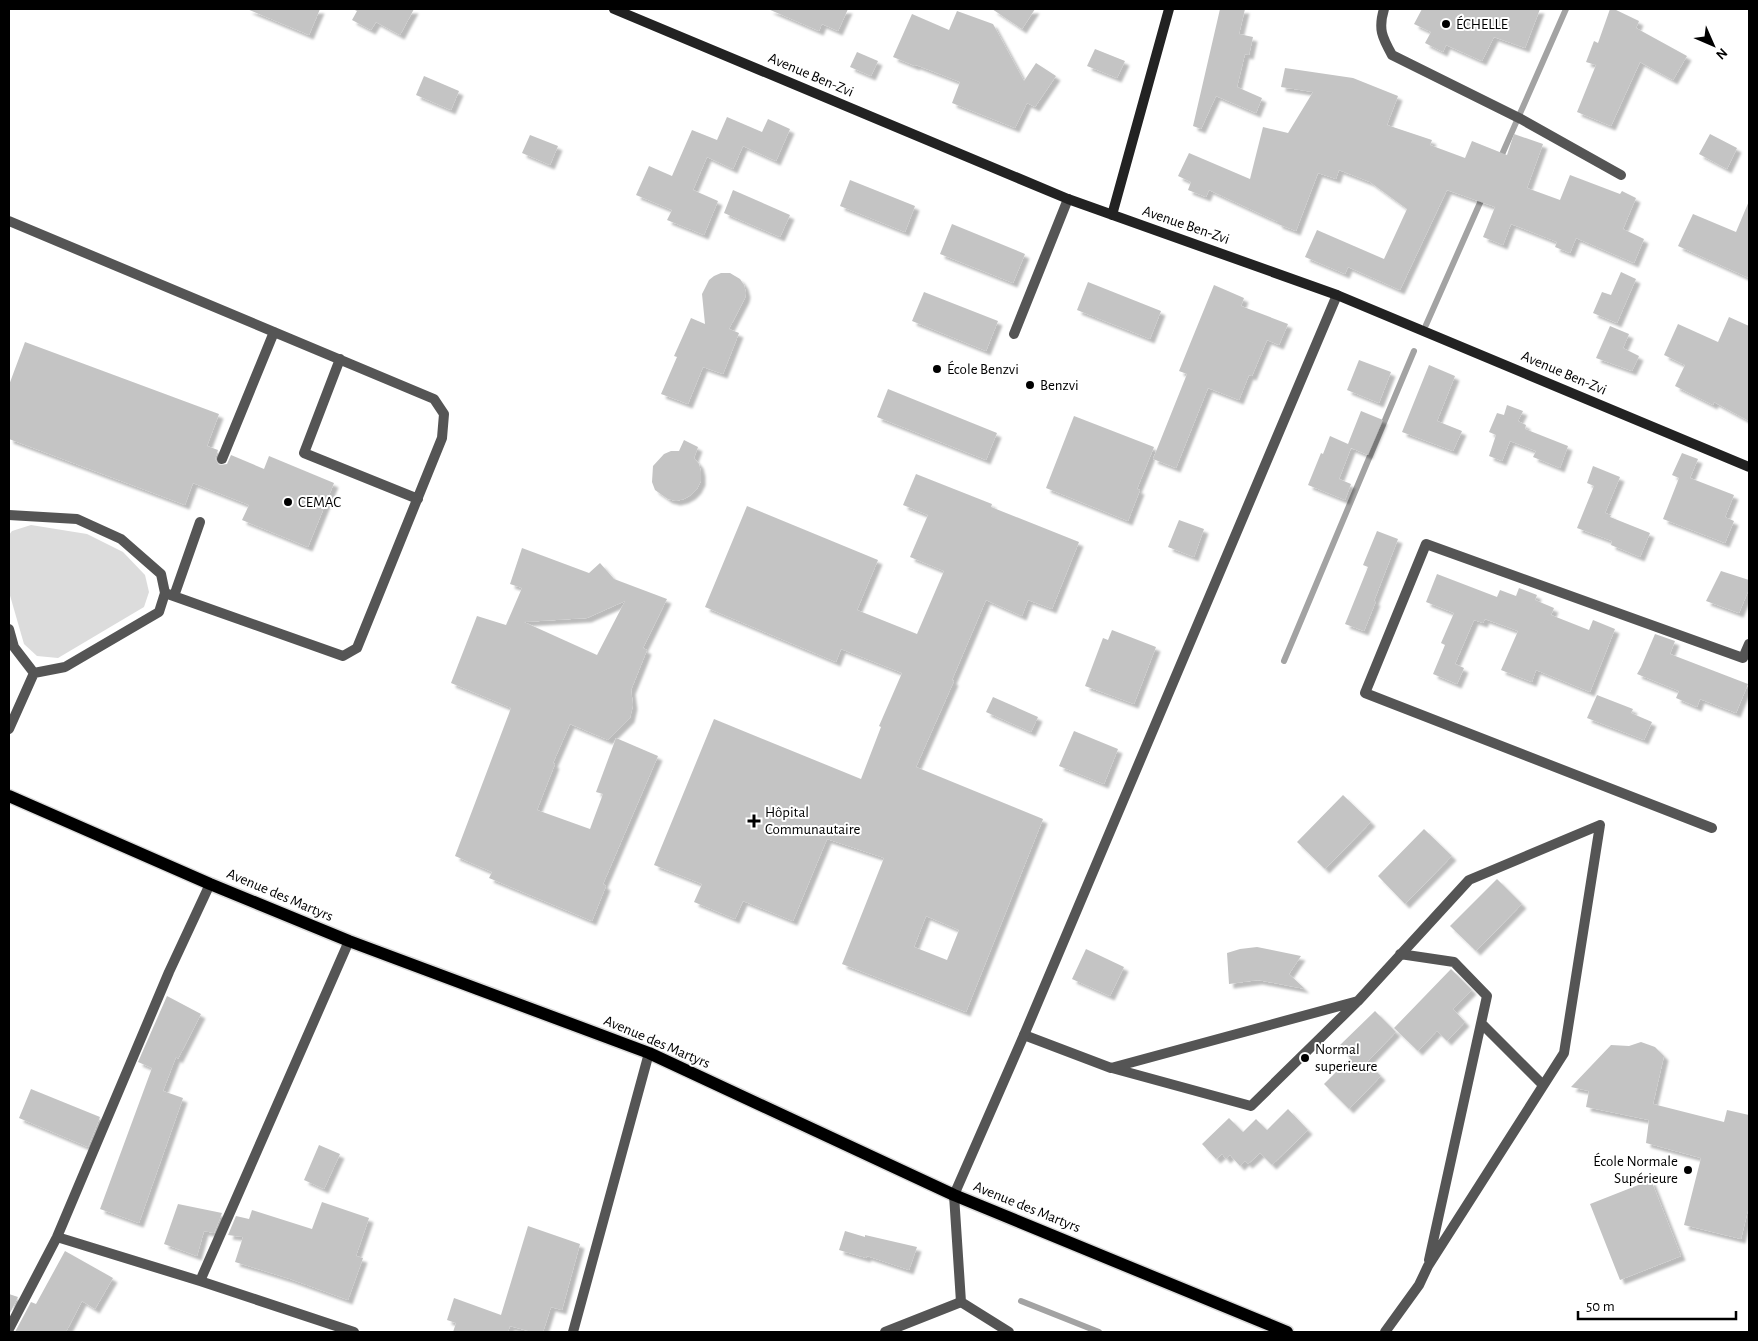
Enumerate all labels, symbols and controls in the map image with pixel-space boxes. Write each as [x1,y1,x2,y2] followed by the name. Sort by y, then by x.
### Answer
[1456,15,1508,32] place label: ÉCHELLE
[1440,18,1452,30] marker: ÉCHELLE
[1688,20,1738,70] north arrow
[1713,45,1730,62] text: N
[766,50,856,100] street label: Avenue Ben-Zvi
[1141,203,1231,247] street label: Avenue Ben-Zvi
[1519,348,1609,398] street label: Avenue Ben-Zvi
[947,360,1019,377] place label: École Benzvi
[931,363,943,375] marker: École Benzvi
[1040,378,1079,393] place label: Benzvi
[1024,379,1036,391] marker: Benzvi
[298,495,341,510] place label: CEMAC
[282,496,294,508] marker: CEMAC
[765,805,861,837] place label: Hôpital Communautaire
[747,814,761,828] marker: Hôpital Communautaire
[225,866,335,924] street label: Avenue des Martyrs
[602,1013,712,1071] street label: Avenue des Martyrs
[1315,1042,1377,1074] place label: Normal superieure
[1299,1052,1311,1064] marker: Normal superieure
[1593,1152,1678,1186] place label: École Normale Supérieure
[1682,1164,1694,1176] marker: École Normale Supérieure
[971,1179,1083,1235] street label: Avenue des Martyrs
[1578,1288,1736,1320] scale bar
[1586,1299,1615,1314] text: 50 m

